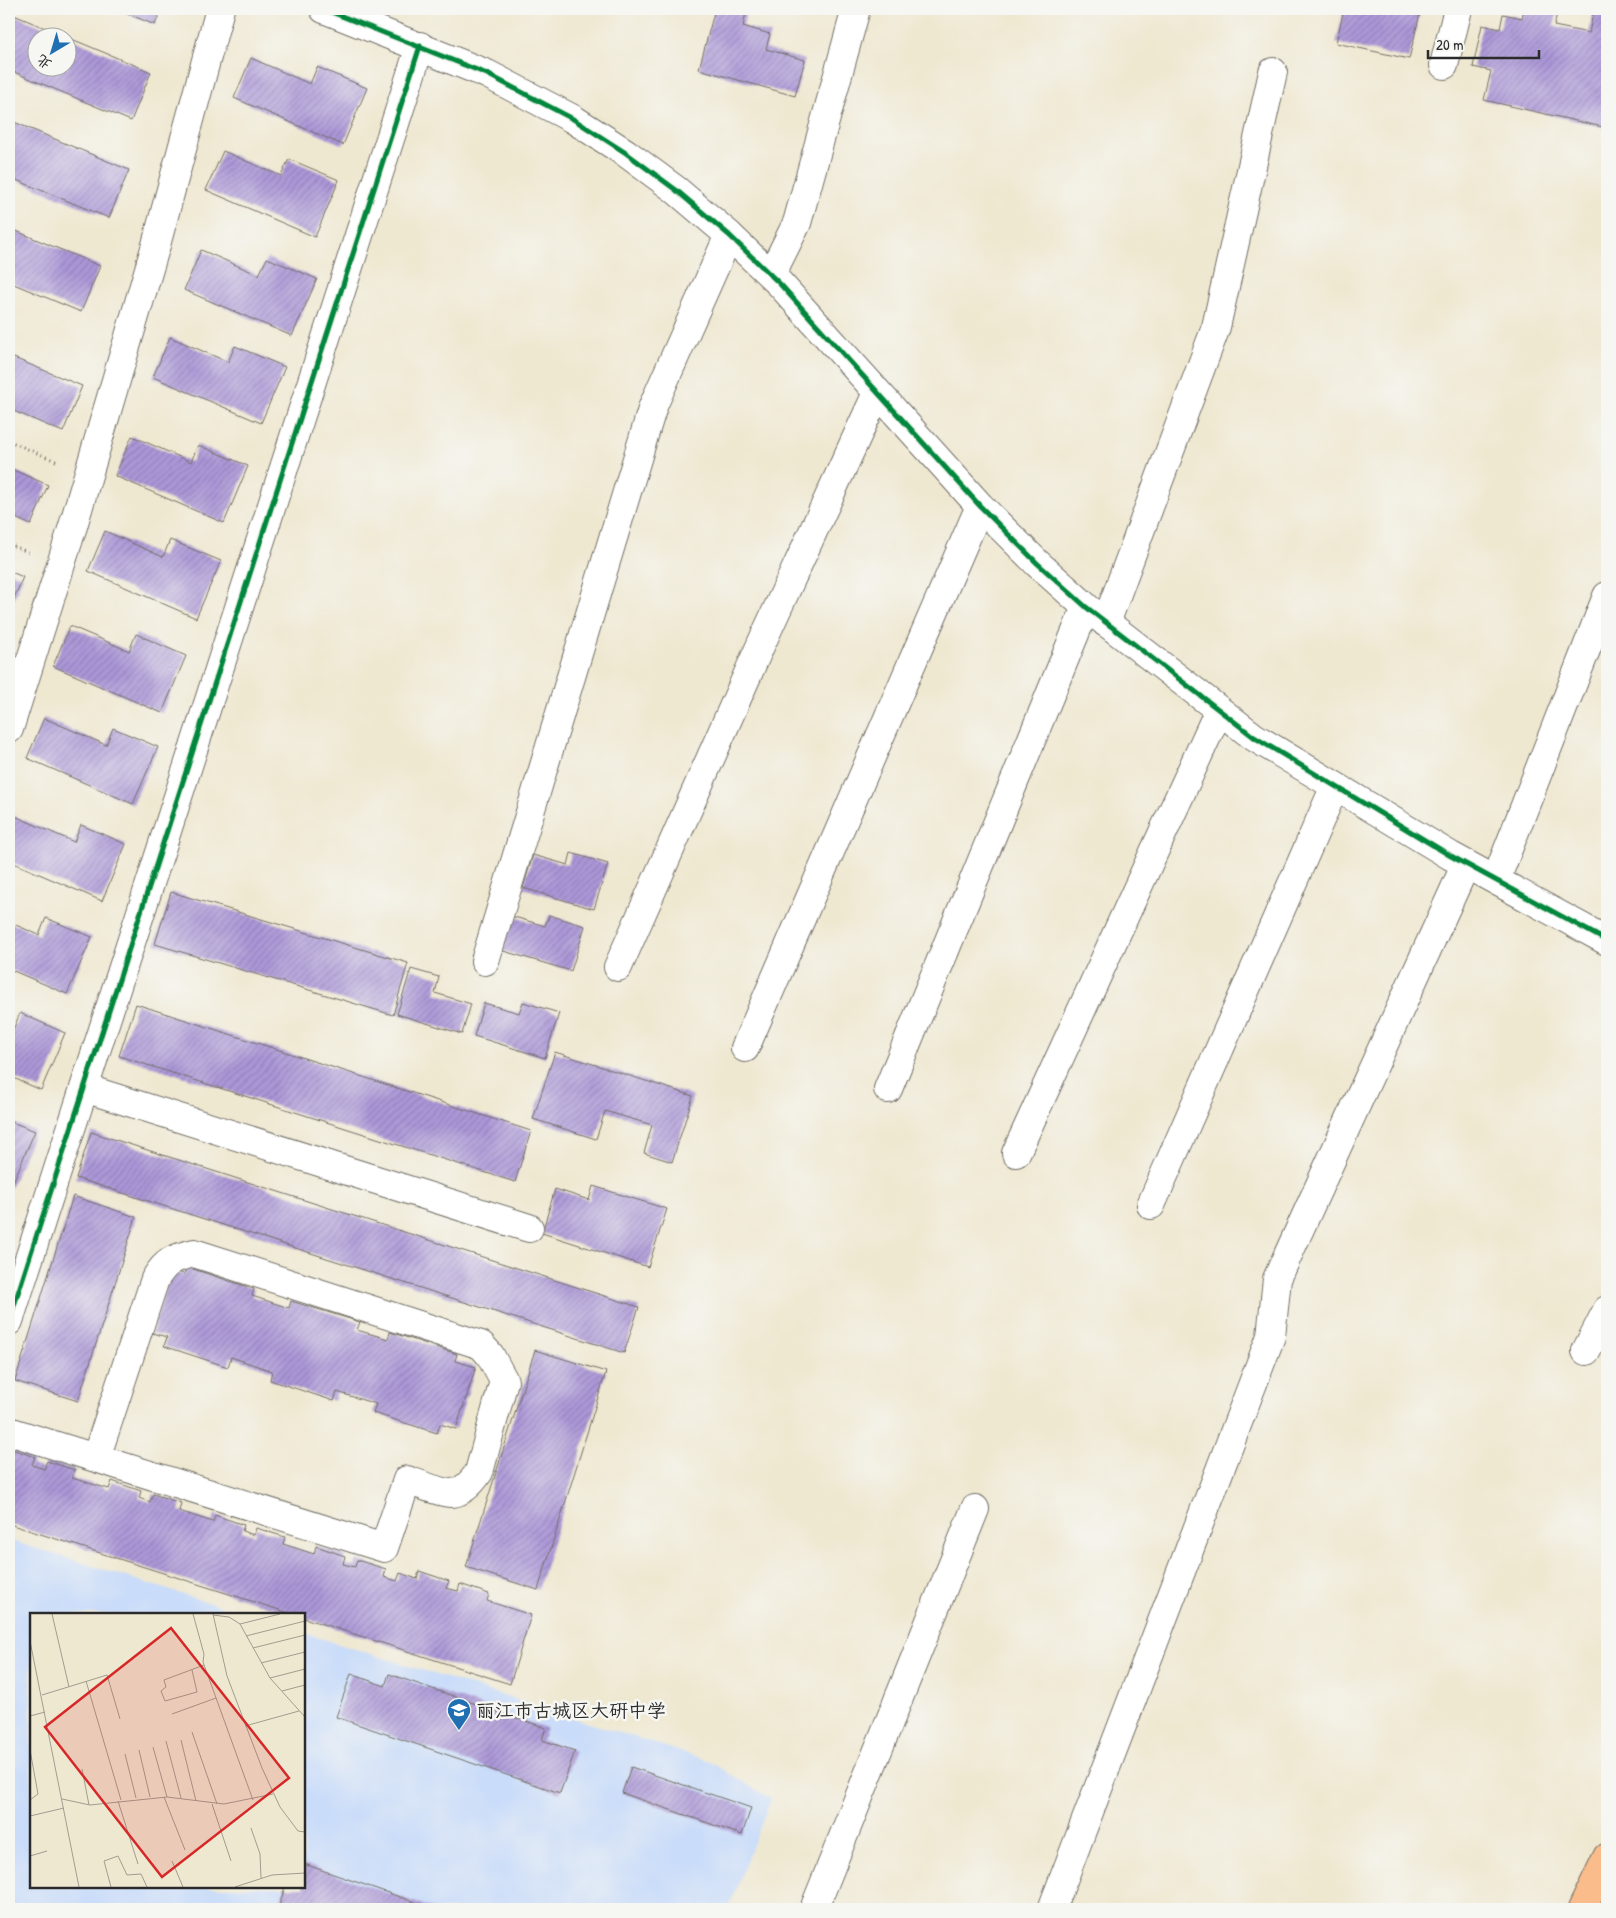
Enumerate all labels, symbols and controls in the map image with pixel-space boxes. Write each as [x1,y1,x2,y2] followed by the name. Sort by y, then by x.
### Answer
[28,28,78,78] north arrow
[1428,28,1540,60] scale bar
[1436,34,1463,55] text: 20 m
[32,51,55,74] text: 北
[30,1613,305,1888] inset map
[446,1697,472,1731] school or university icon: 丽江市古城区大研中学
[476,1697,666,1723] place label: 丽江市古城区大研中学

